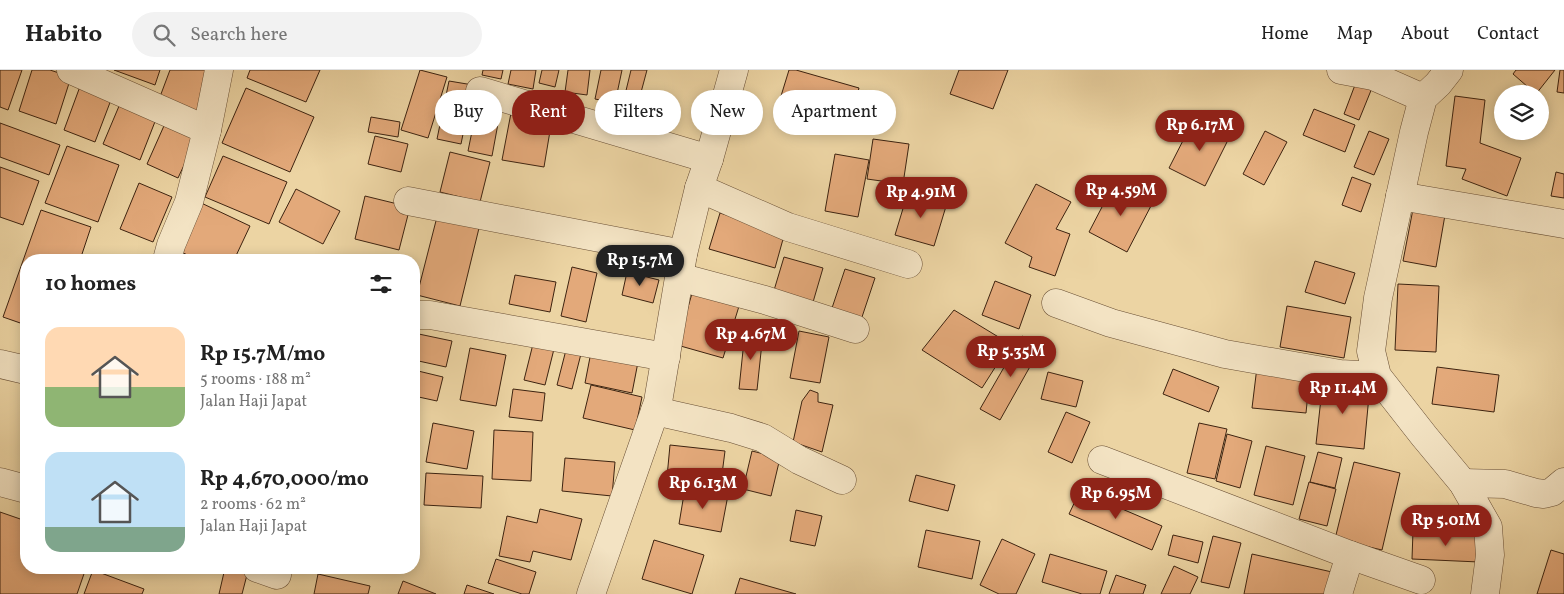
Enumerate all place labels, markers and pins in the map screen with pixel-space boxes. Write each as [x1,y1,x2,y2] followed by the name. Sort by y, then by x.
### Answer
[1148,109,1252,152] pin: Rp 6.17M
[1069,174,1173,217] pin: Rp 4.59M
[869,176,973,219] pin: Rp 4.91M
[588,244,692,287] pin: Rp 15.7M
[699,318,803,361] pin: Rp 4.67M
[959,336,1063,378] pin: Rp 5.35M
[1291,372,1395,415] pin: Rp 11.4M
[651,468,755,510] pin: Rp 6.13M
[1064,478,1168,520] pin: Rp 6.95M
[1394,504,1498,547] pin: Rp 5.01M

